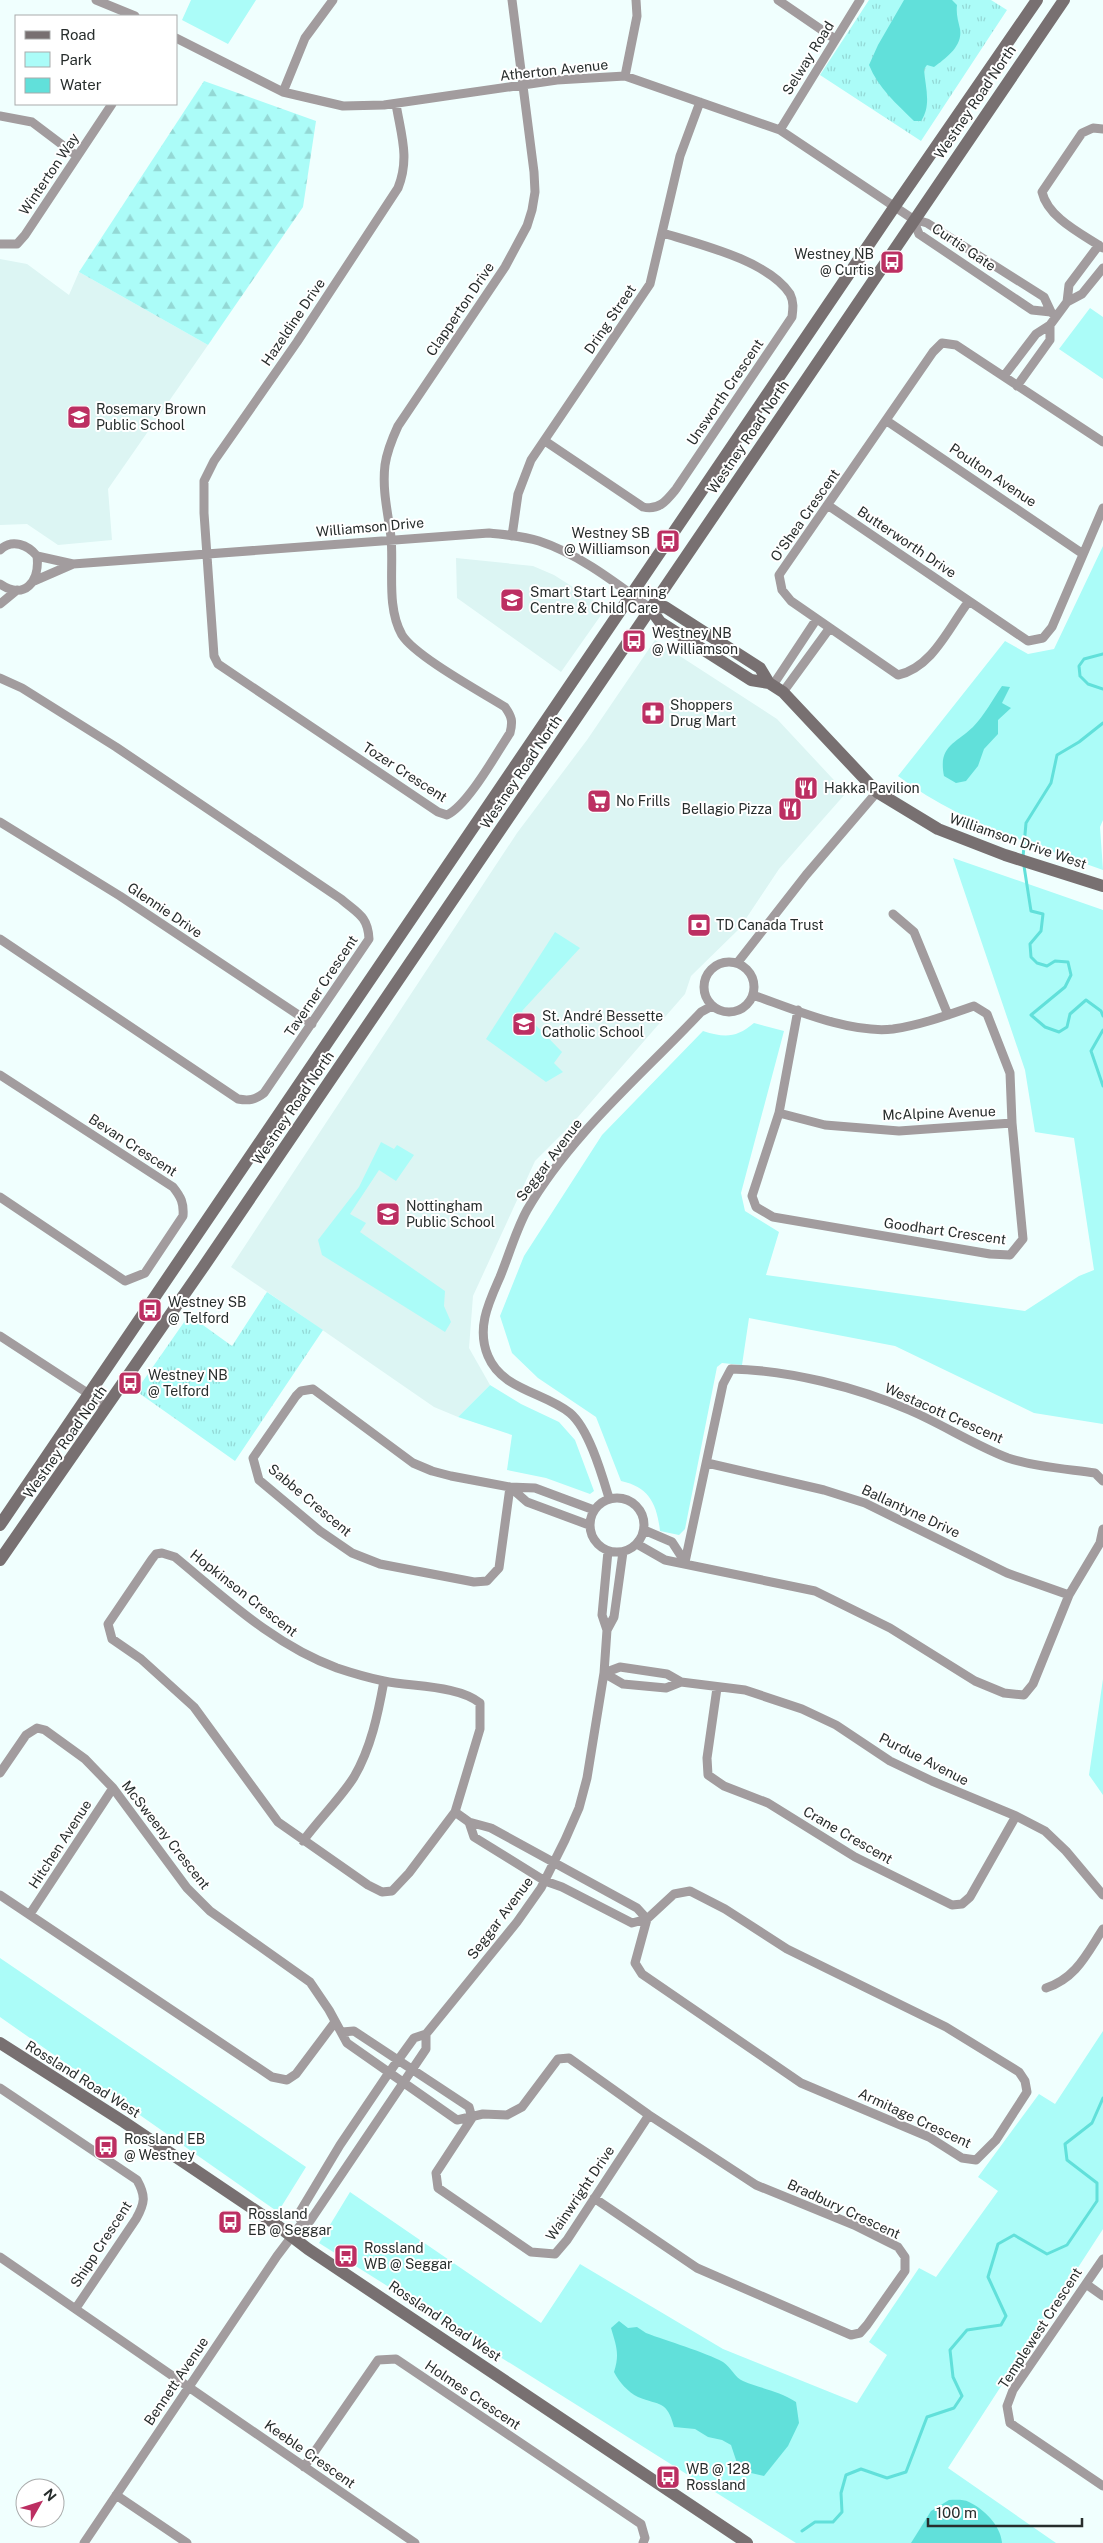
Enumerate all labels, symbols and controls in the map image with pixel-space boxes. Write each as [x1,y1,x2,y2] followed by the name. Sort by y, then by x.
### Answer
[15,15,178,105] legend
[779,18,837,98] street label: Selway Road
[60,26,96,43] text: Road
[931,42,1019,162] street label: Westney Road North
[60,51,92,68] text: Park
[499,56,609,84] street label: Atherton Avenue
[60,76,102,93] text: Water
[16,130,83,218] street label: Winterton Way
[929,220,999,274] street label: Curtis Gate
[794,246,874,278] place label: Westney NB @ Curtis
[879,249,905,275] bus stop icon: Westney NB @ Curtis
[423,259,497,359] street label: Clapperton Drive
[258,275,328,369] street label: Hazeldine Drive
[581,281,639,357] street label: Dring Street
[684,336,766,448] street label: Unsworth Crescent
[704,377,792,497] street label: Westney Road North
[96,401,206,433] place label: Rosemary Brown Public School
[66,404,92,430] school or university icon: Rosemary Brown Public School
[947,440,1040,510] street label: Poulton Avenue
[767,466,843,564] street label: O'Shea Crescent
[855,503,959,581] street label: Butterworth Drive
[315,514,425,540] street label: Williamson Drive
[564,525,650,557] place label: Westney SB @ Williamson
[655,528,681,554] bus stop icon: Westney SB @ Williamson
[530,584,667,616] place label: Smart Start Learning Centre & Child Care
[499,587,525,613] school or university icon: Smart Start Learning Centre & Child Care
[652,625,738,657] place label: Westney NB @ Williamson
[621,628,647,654] bus stop icon: Westney NB @ Williamson
[670,697,736,729] place label: Shoppers Drug Mart
[640,700,666,726] pharmacy icon: Shoppers Drug Mart
[477,712,565,832] street label: Westney Road North
[360,739,450,805] street label: Tozer Crescent
[793,775,819,801] restaurant icon: Hakka Pavilion
[824,780,920,796] place label: Hakka Pavilion
[586,788,612,814] supermarket icon: No Frills
[616,793,670,809] place label: No Frills
[777,796,803,822] restaurant icon: Bellagio Pizza
[681,801,772,817] place label: Bellagio Pizza
[947,810,1089,872] street label: Williamson Drive West
[125,879,205,941] street label: Glennie Drive
[686,912,712,938] bank icon: TD Canada Trust
[716,917,824,933] place label: TD Canada Trust
[281,932,361,1040] street label: Taverner Crescent
[542,1008,663,1040] place label: St. André Bessette Catholic School
[511,1011,537,1037] school or university icon: St. André Bessette Catholic School
[249,1048,337,1168] street label: Westney Road North
[882,1103,996,1123] street label: McAlpine Avenue
[86,1111,180,1179] street label: Bevan Crescent
[513,1116,585,1204] street label: Seggar Avenue
[406,1198,495,1230] place label: Nottingham Public School
[375,1201,401,1227] school or university icon: Nottingham Public School
[883,1215,1007,1247] street label: Goodhart Crescent
[168,1294,246,1326] place label: Westney SB @ Telford
[137,1297,163,1323] bus stop icon: Westney SB @ Telford
[148,1367,228,1399] place label: Westney NB @ Telford
[117,1370,143,1396] bus stop icon: Westney NB @ Telford
[882,1380,1006,1446] street label: Westacott Crescent
[20,1383,110,1501] street label: Westney Road North
[265,1461,355,1539] street label: Sabbe Crescent
[859,1481,963,1541] street label: Ballantyne Drive
[187,1546,301,1640] street label: Hopkinson Crescent
[877,1730,971,1788] street label: Purdue Avenue
[119,1778,213,1892] street label: McSweeny Crescent
[25,1797,95,1891] street label: Hitchen Avenue
[800,1803,896,1867] street label: Crane Crescent
[464,1874,536,1962] street label: Seggar Avenue
[23,2037,143,2121] street label: Rossland Road West
[856,2085,974,2151] street label: Armitage Crescent
[124,2131,205,2163] place label: Rossland EB @ Westney
[93,2134,119,2160] bus stop icon: Rossland EB @ Westney
[542,2143,618,2243] street label: Wainwright Drive
[785,2176,903,2242] street label: Bradbury Crescent
[67,2198,135,2290] street label: Shipp Crescent
[248,2206,332,2238] place label: Rossland EB @ Seggar
[217,2209,243,2235] bus stop icon: Rossland EB @ Seggar
[364,2240,452,2272] place label: Rossland WB @ Seggar
[333,2243,359,2269] bus stop icon: Rossland WB @ Seggar
[995,2265,1085,2391] street label: Templewest Crescent
[386,2277,504,2365] street label: Rossland Road West
[141,2334,211,2428] street label: Bennett Avenue
[422,2357,524,2433] street label: Holmes Crescent
[262,2417,358,2491] street label: Keeble Crescent
[686,2461,750,2493] place label: WB @ 128 Rossland
[655,2464,681,2490] bus stop icon: WB @ 128 Rossland
[15,2478,65,2528] north arrow
[40,2486,60,2504] text: N
[928,2496,1082,2528] scale bar
[936,2504,977,2521] text: 100 m

